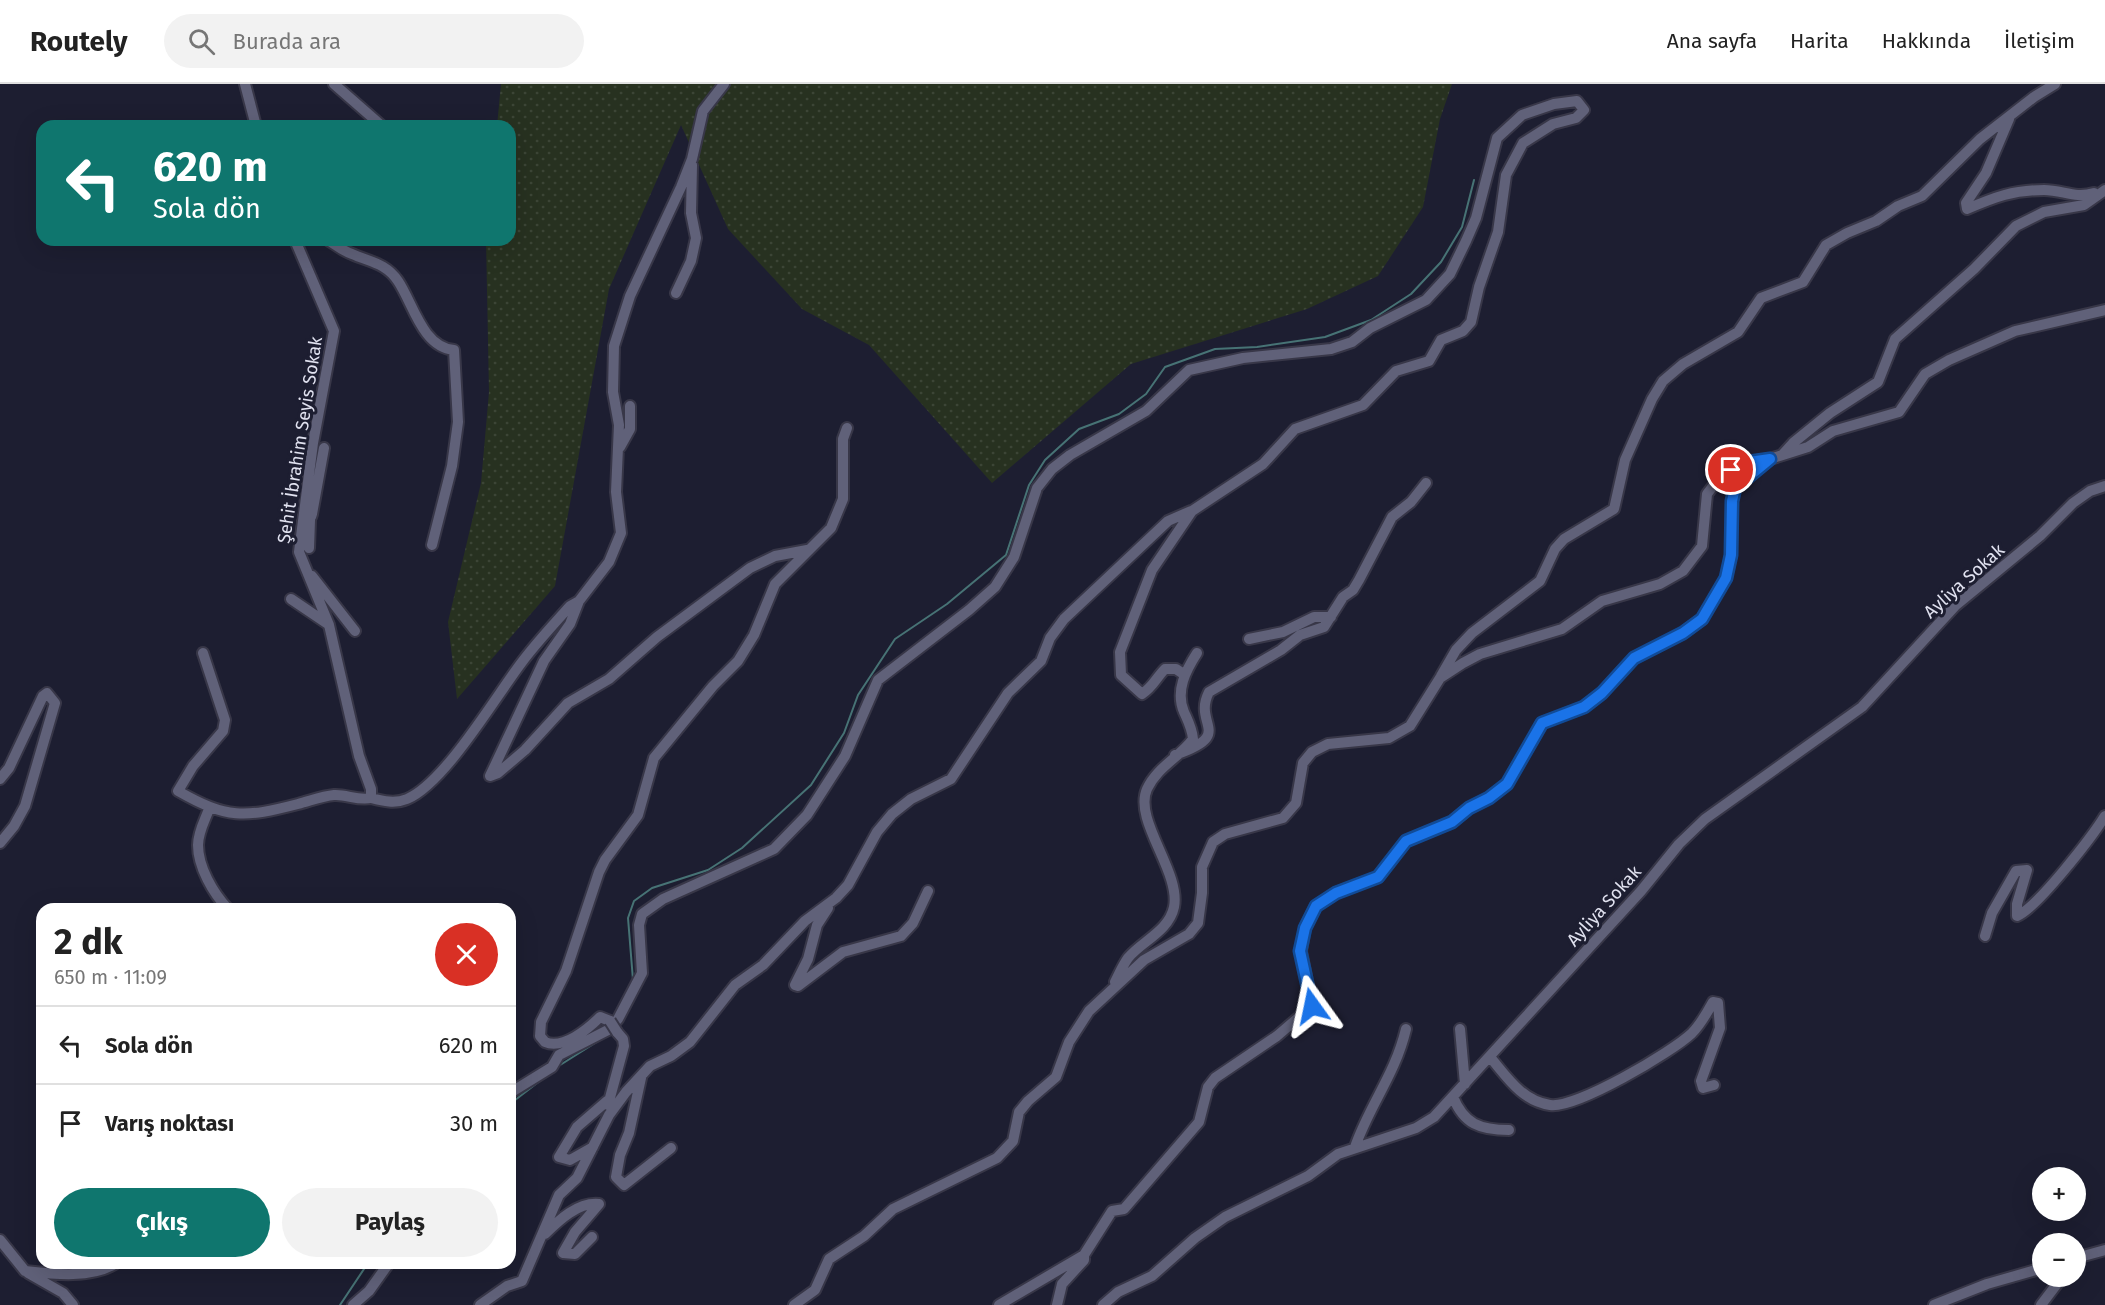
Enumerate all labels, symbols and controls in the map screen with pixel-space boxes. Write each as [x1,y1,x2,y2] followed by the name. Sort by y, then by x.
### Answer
[164,14,584,68] search box
[30,25,128,58] text: Routely
[185,25,218,58] icon: search
[233,28,341,55] text: Burada ara
[1667,28,1757,54] text: Ana sayfa
[1790,28,1849,54] text: Harita
[1882,28,1971,54] text: Hakkında
[2004,28,2075,54] text: İletişim
[153,142,268,192] text: 620 m
[54,144,132,222] icon: left
[153,193,261,225] text: Sola dön
[273,334,327,545] street label: Şehit İbrahim Seyis Sokak
[1705,444,1756,495] pin
[1714,453,1747,486] icon: arrive
[1919,539,2009,623] street label: Ayliya Sokak
[1562,861,1646,951] street label: Ayliya Sokak
[54,920,123,964] text: 2 dk
[435,923,498,986] button: close
[54,965,167,989] text: 650 m · 11:09
[1280,974,1344,1038] position arrow
[54,1029,87,1062] icon: left
[105,1032,193,1059] text: Sola dön
[439,1032,498,1059] text: 620 m
[54,1107,87,1140] icon: arrive
[105,1110,234,1137] text: Varış noktası
[450,1110,498,1137] text: 30 m
[2032,1167,2086,1287] map controls
[2032,1167,2086,1221] button: +
[54,1188,270,1257] button: Çıkış
[282,1188,498,1257] button: Paylaş
[2032,1233,2086,1287] button: −

